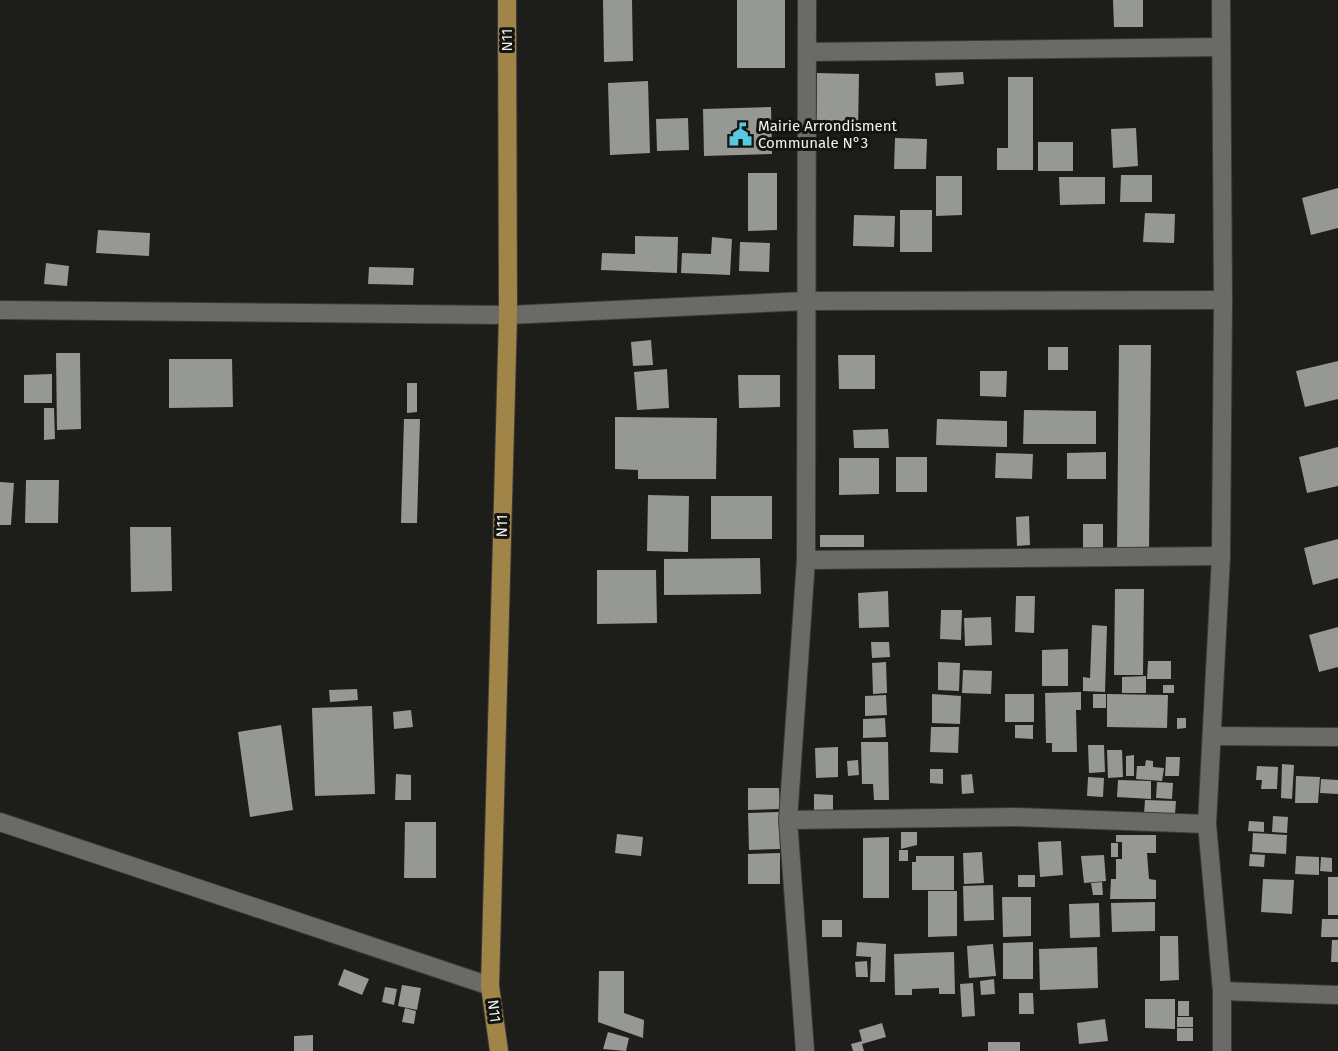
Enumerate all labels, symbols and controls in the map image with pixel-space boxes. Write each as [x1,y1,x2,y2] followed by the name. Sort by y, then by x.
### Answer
[498,28,516,52] street label: N11
[758,117,898,152] place label: Mairie Arrondisment Communale N°3
[727,122,753,148] public building icon: Mairie Arrondisment Communale N°3
[493,514,511,538] street label: N11
[484,998,504,1024] street label: N11

